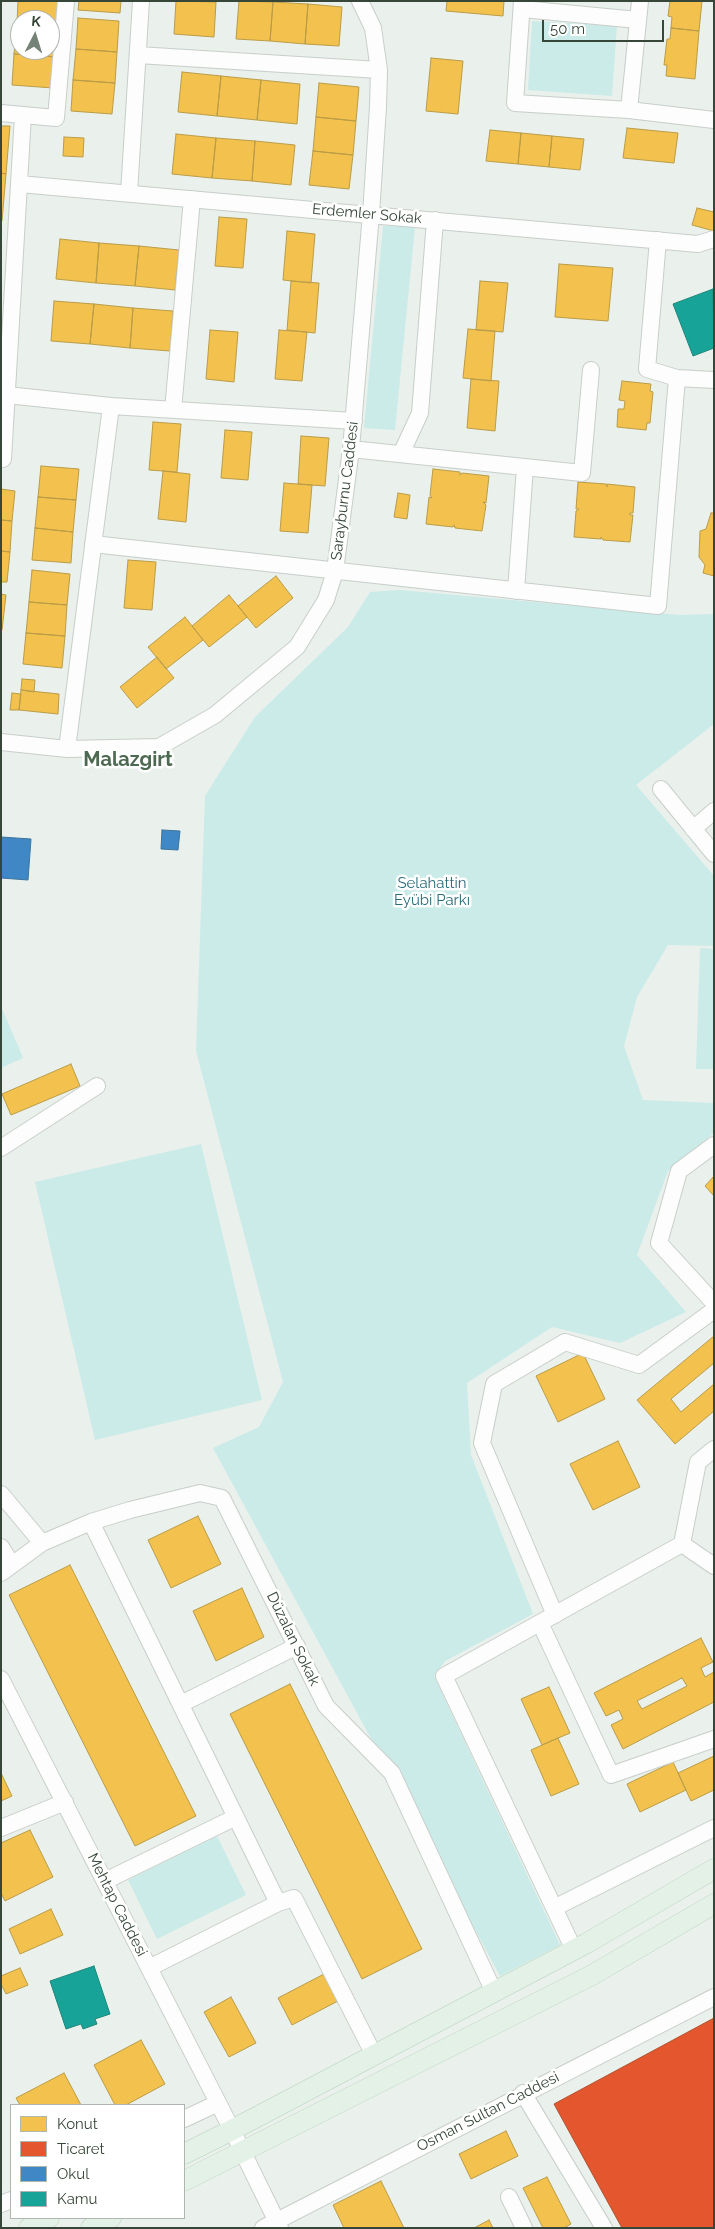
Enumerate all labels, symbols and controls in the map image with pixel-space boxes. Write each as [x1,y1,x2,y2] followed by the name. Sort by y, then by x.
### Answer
[10,10,60,60] north arrow
[545,10,668,42] scale bar
[31,13,42,29] text: K
[550,20,585,38] text: 50 m
[311,200,423,228] street label: Erdemler Sokak
[328,420,362,562] street label: Sarayburnu Caddesi
[83,748,173,772] district label: Malazgirt
[394,874,470,909] park label: Selahattin Eyübi Parkı
[263,1589,323,1689] street label: Düzalan Sokak
[83,1850,151,1960] street label: Mehtap Caddesi
[414,2068,562,2156] street label: Osman Sultan Caddesi
[10,2104,185,2219] legend
[57,2115,98,2133] text: Konut
[57,2140,105,2158] text: Ticaret
[57,2165,89,2183] text: Okul
[57,2190,98,2208] text: Kamu

